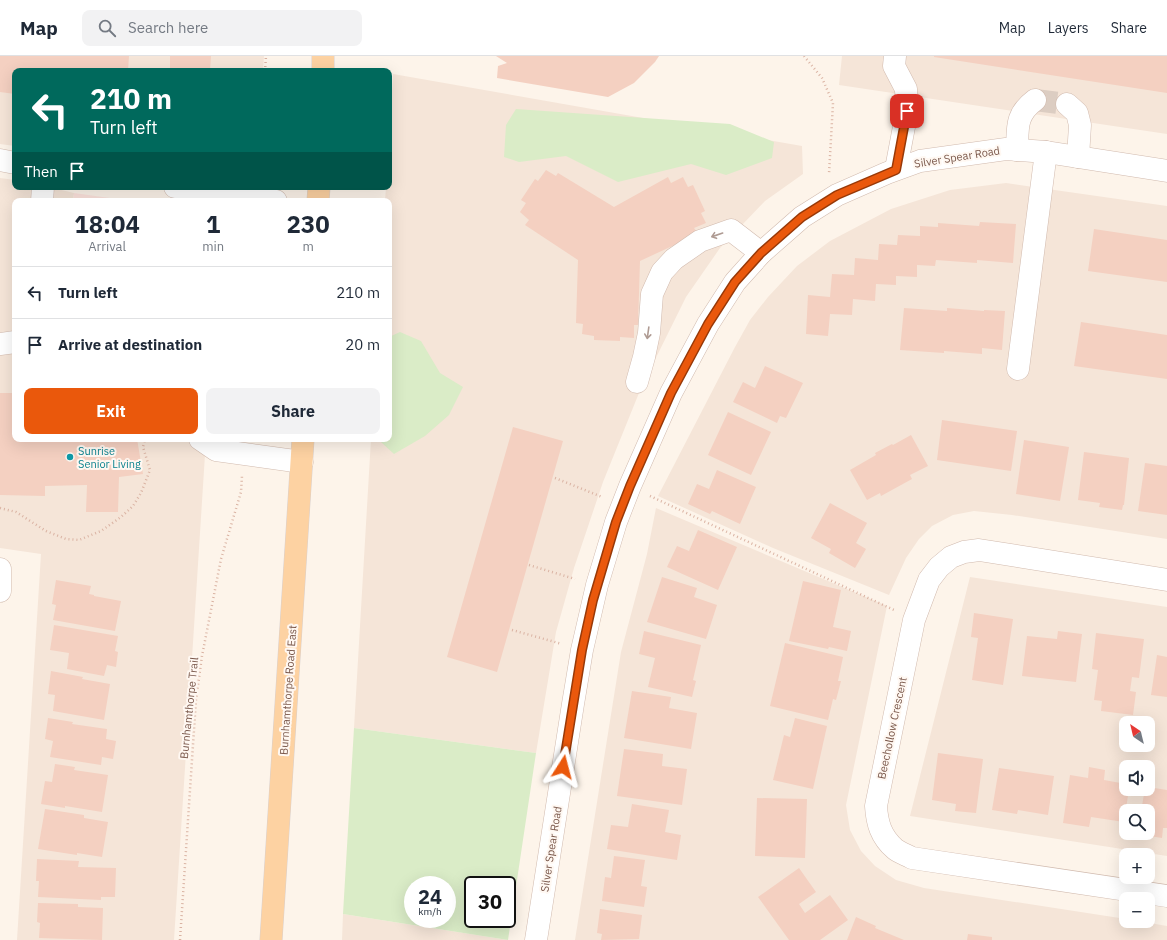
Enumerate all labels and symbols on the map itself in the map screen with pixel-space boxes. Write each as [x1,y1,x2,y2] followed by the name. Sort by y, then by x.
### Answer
[890,94,924,128] pin
[913,143,1001,171] street label: Silver Spear Road
[710,232,723,239] one-way arrow
[644,326,652,339] one-way arrow
[78,444,141,471] place label: Sunrise Senior Living
[65,452,75,462] marker: Sunrise Senior Living
[276,624,300,755] street label: Burnhamthorpe Road East
[177,656,201,760] street label: Burnhamthorpe Trail
[874,675,910,780] street label: Beechollow Crescent
[1119,716,1155,752] north arrow
[542,746,584,788] position arrow
[537,805,565,893] street label: Silver Spear Road
[464,876,516,928] speed limit sign: 30

